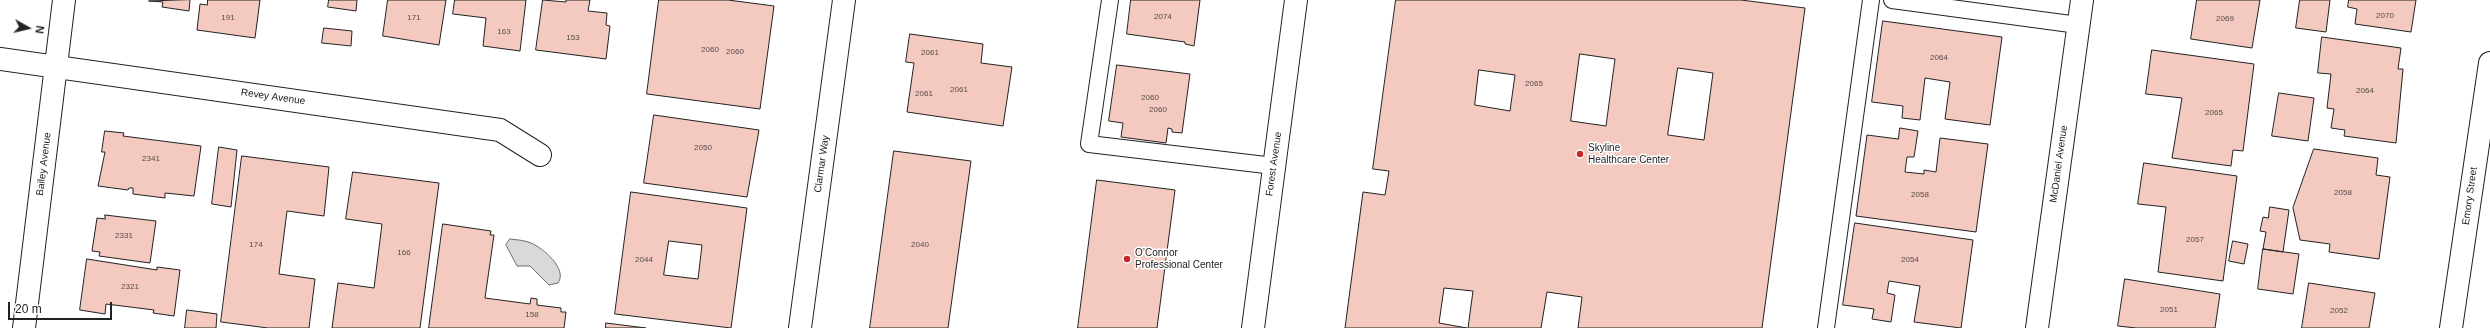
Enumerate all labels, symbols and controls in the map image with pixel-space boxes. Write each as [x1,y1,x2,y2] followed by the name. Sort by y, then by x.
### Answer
[8,8,48,48] north arrow
[2376,11,2394,21] house number: 2070
[1154,12,1172,22] house number: 2074
[221,13,235,23] house number: 191
[407,13,421,23] house number: 171
[2216,14,2234,24] house number: 2069
[33,25,46,34] text: N
[497,27,511,37] house number: 163
[566,33,580,43] house number: 153
[701,45,719,55] house number: 2060
[726,47,744,57] house number: 2060
[921,48,939,58] house number: 2061
[1930,53,1948,63] house number: 2064
[1525,79,1543,89] house number: 2065
[950,85,968,95] house number: 2061
[2356,86,2374,96] house number: 2064
[240,87,306,107] street label: Revey Avenue
[915,89,933,99] house number: 2061
[1141,93,1159,103] house number: 2060
[1149,105,1167,115] house number: 2060
[2205,108,2223,118] house number: 2065
[2048,124,2070,204] street label: McDaniel Avenue
[1264,131,1284,197] street label: Forest Avenue
[34,132,54,196] street label: Bailey Avenue
[812,134,832,194] street label: Clarmar Way
[1588,142,1669,166] place label: Skyline Healthcare Center
[694,143,712,153] house number: 2050
[1575,149,1585,159] marker: Skyline Healthcare Center
[142,154,160,164] house number: 2341
[2460,166,2480,226] street label: Emory Street
[2334,188,2352,198] house number: 2058
[1911,190,1929,200] house number: 2058
[115,231,133,241] house number: 2331
[2186,235,2204,245] house number: 2057
[249,240,263,250] house number: 174
[911,240,929,250] house number: 2040
[1135,247,1223,270] place label: O’Connor Professional Center
[397,248,411,258] house number: 166
[1122,254,1132,264] marker: O’Connor Professional Center
[635,255,653,265] house number: 2044
[1901,255,1919,265] house number: 2054
[121,282,139,292] house number: 2321
[10,294,114,320] scale bar
[15,302,42,316] text: 20 m
[2160,305,2178,315] house number: 2051
[2330,306,2348,316] house number: 2052
[525,310,539,320] house number: 158

